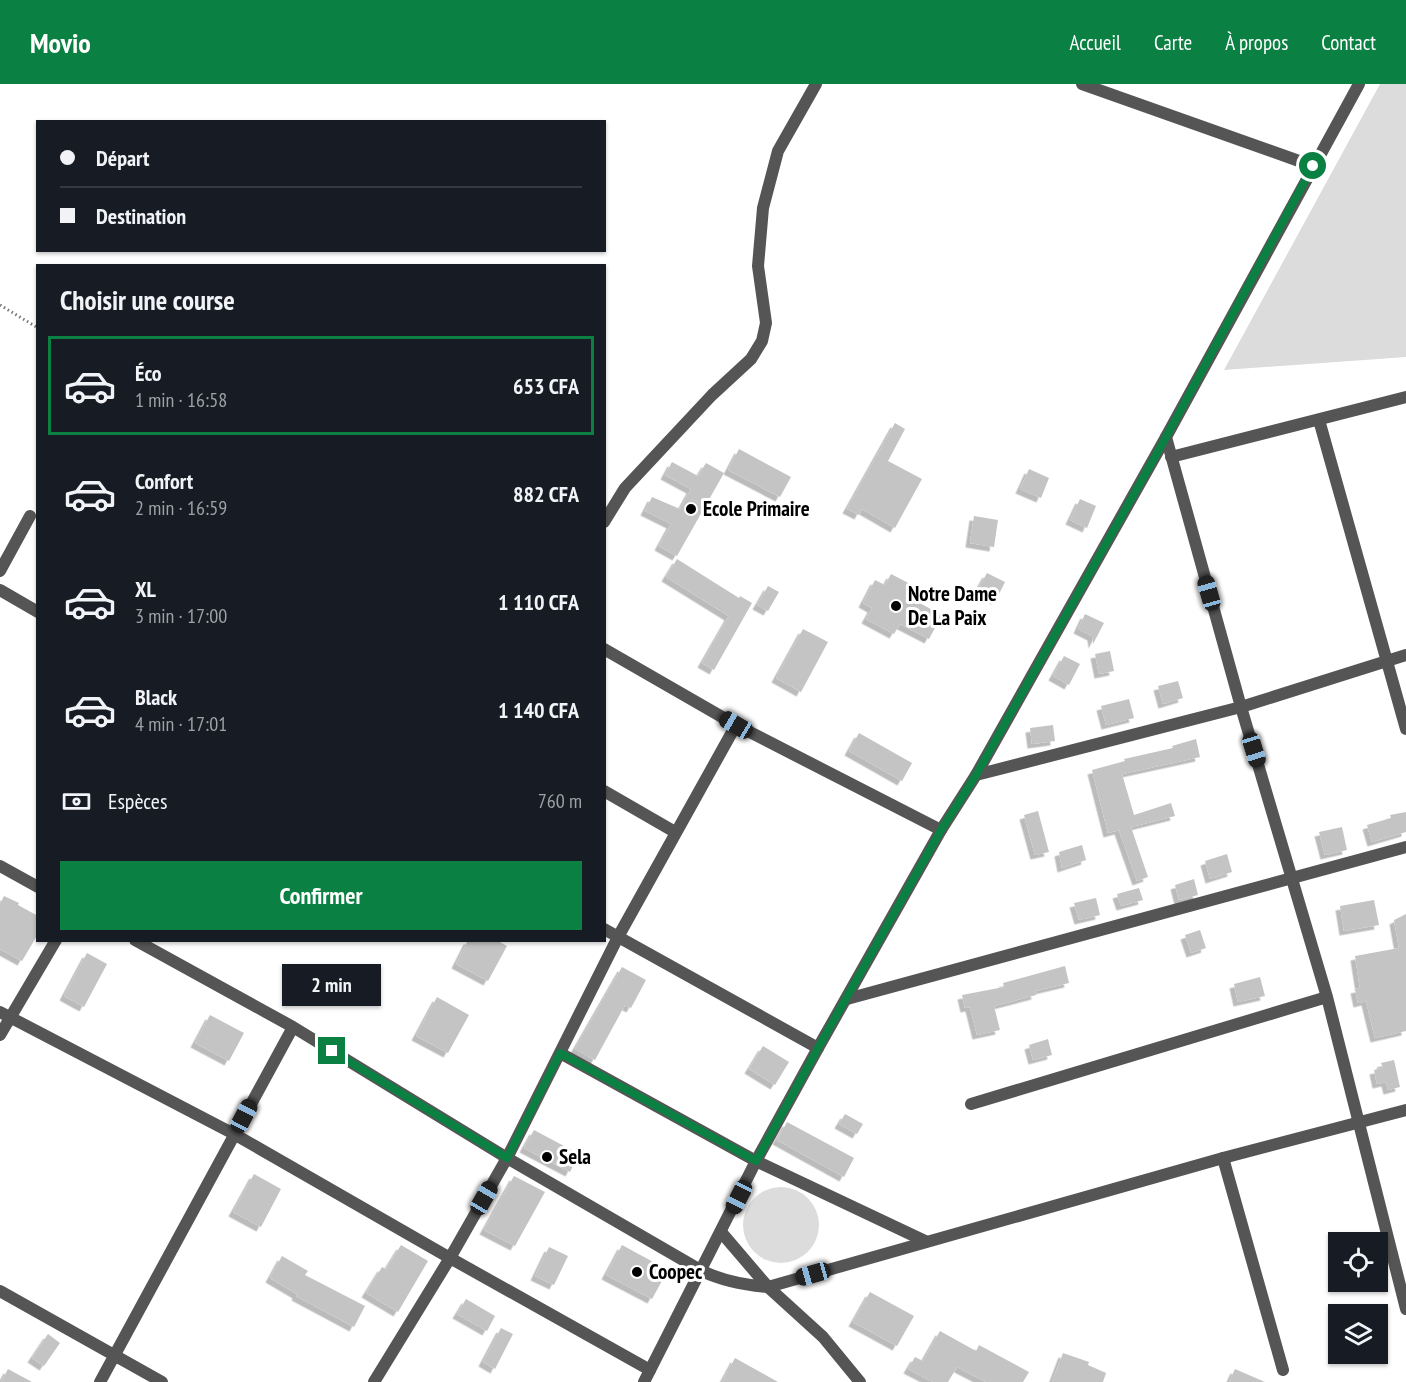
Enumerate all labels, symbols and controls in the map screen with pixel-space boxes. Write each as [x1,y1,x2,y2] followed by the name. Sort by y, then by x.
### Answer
[30,24,91,61] text: Movio
[1069,29,1121,56] text: Accueil
[1154,29,1192,56] text: Carte
[1225,29,1288,56] text: À propos
[1321,29,1376,56] text: Contact
[96,144,150,172] text: Départ
[1299,152,1326,179] route start
[96,202,186,230] text: Destination
[60,283,235,317] text: Choisir une course
[63,359,117,413] icon: car
[135,359,162,387] text: Éco
[513,372,579,400] text: 653 CFA
[135,387,227,413] text: 1 min · 16:58
[63,467,117,521] icon: car
[135,467,193,495] text: Confort
[513,480,579,508] text: 882 CFA
[135,495,227,521] text: 2 min · 16:59
[703,495,810,522] place label: Ecole Primaire
[684,502,698,516] marker: Ecole Primaire
[1195,573,1223,613] car
[63,575,117,629] icon: car
[135,575,156,603] text: XL
[908,580,997,631] place label: Notre Dame De La Paix
[498,588,579,616] text: 1 110 CFA
[889,599,903,613] marker: Notre Dame De La Paix
[135,603,227,629] text: 3 min · 17:00
[63,683,117,737] icon: car
[135,683,177,711] text: Black
[498,696,579,724] text: 1 140 CFA
[716,708,756,742] car
[135,711,227,737] text: 4 min · 17:01
[1240,730,1268,770] car
[60,785,93,818] icon: cash
[108,787,167,815] text: Espèces
[538,788,582,814] text: 760 m
[60,861,582,930] button: Confirmer
[282,964,382,1006] callout: 2 min
[311,972,352,998] text: 2 min
[318,1037,345,1064] route end
[228,1096,260,1136] car
[559,1143,591,1170] place label: Sela
[540,1150,554,1164] marker: Sela
[723,1177,755,1217] car
[467,1178,501,1218] car
[1328,1232,1388,1364] map controls
[1328,1232,1388,1292] button: locate
[649,1258,703,1285] place label: Coopec
[793,1260,833,1288] car
[630,1265,644,1279] marker: Coopec
[1328,1304,1388,1364] button: layers

